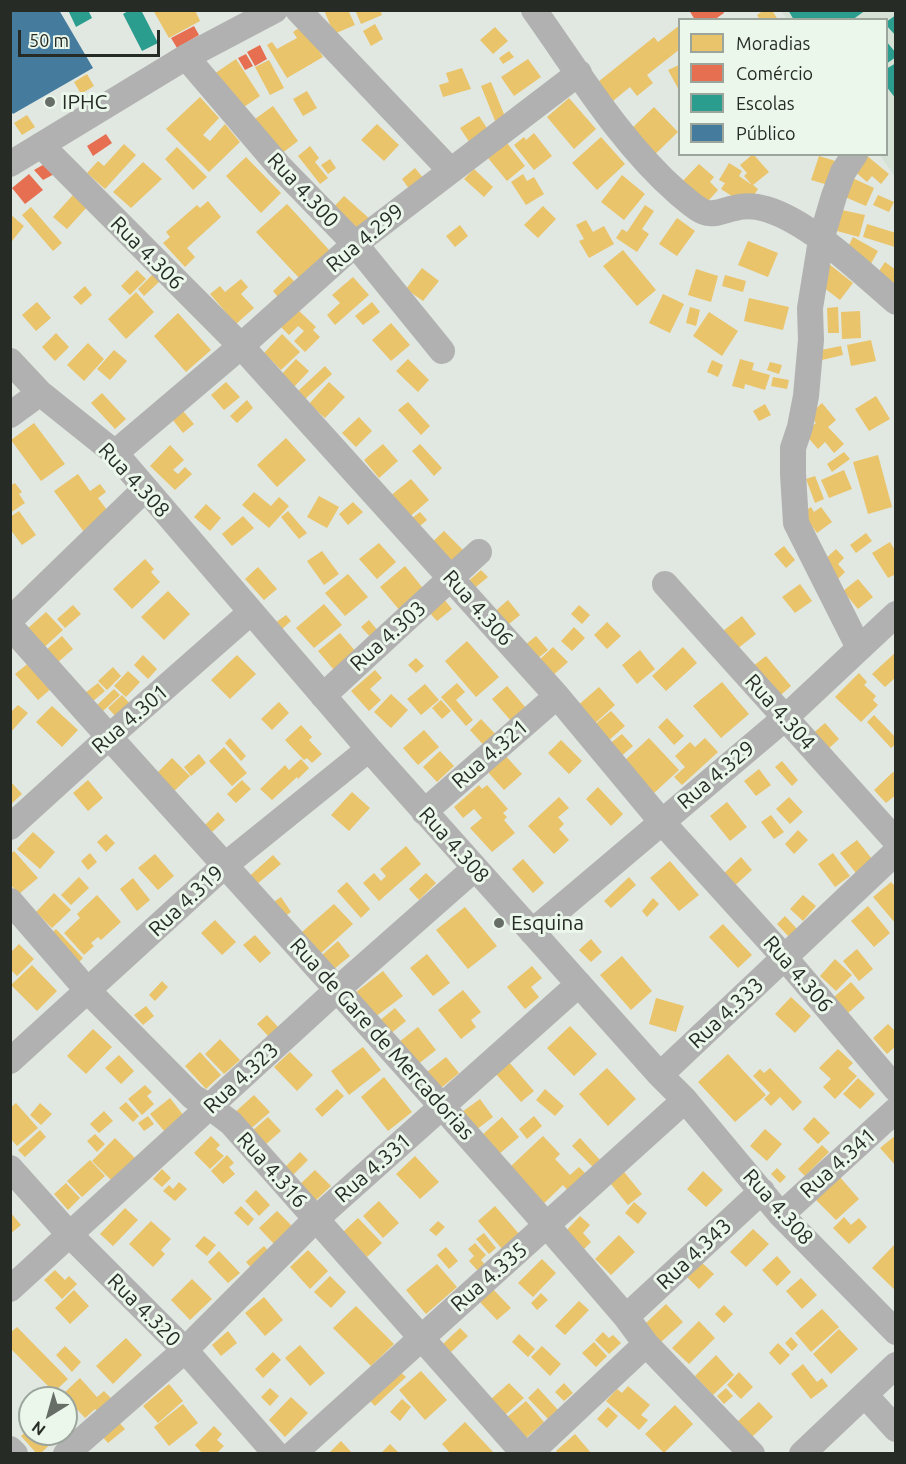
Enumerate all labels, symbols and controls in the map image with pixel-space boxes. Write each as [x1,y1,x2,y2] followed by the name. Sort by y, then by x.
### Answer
[21,18,164,56] scale bar
[678,18,888,156] legend
[29,30,69,50] text: 50 m
[736,33,810,53] text: Moradias
[736,63,813,83] text: Comércio
[62,89,107,115] place label: IPHC
[736,93,795,113] text: Escolas
[43,95,57,109] marker: IPHC
[736,123,796,143] text: Público
[262,147,344,233] street label: Rua 4.300
[321,198,409,278] street label: Rua 4.299
[105,211,189,295] street label: Rua 4.306
[93,437,175,523] street label: Rua 4.308
[437,565,519,651] street label: Rua 4.306
[345,595,431,677] street label: Rua 4.303
[739,669,821,755] street label: Rua 4.304
[87,679,173,759] street label: Rua 4.301
[447,714,533,794] street label: Rua 4.321
[672,735,760,815] street label: Rua 4.329
[413,802,495,888] street label: Rua 4.308
[143,860,229,942] street label: Rua 4.319
[511,910,584,936] place label: Esquina
[492,916,506,930] marker: Esquina
[758,931,838,1017] street label: Rua 4.306
[285,933,479,1145] street label: Rua de Gare de Mercadorias
[683,972,769,1054] street label: Rua 4.333
[198,1037,284,1119] street label: Rua 4.323
[795,1122,881,1204] street label: Rua 4.341
[231,1127,313,1213] street label: Rua 4.316
[330,1128,416,1208] street label: Rua 4.331
[737,1164,819,1250] street label: Rua 4.308
[651,1213,737,1295] street label: Rua 4.343
[446,1237,532,1317] street label: Rua 4.335
[102,1268,186,1352] street label: Rua 4.320
[18,1386,78,1446] north arrow
[28,1418,49,1440] text: N

